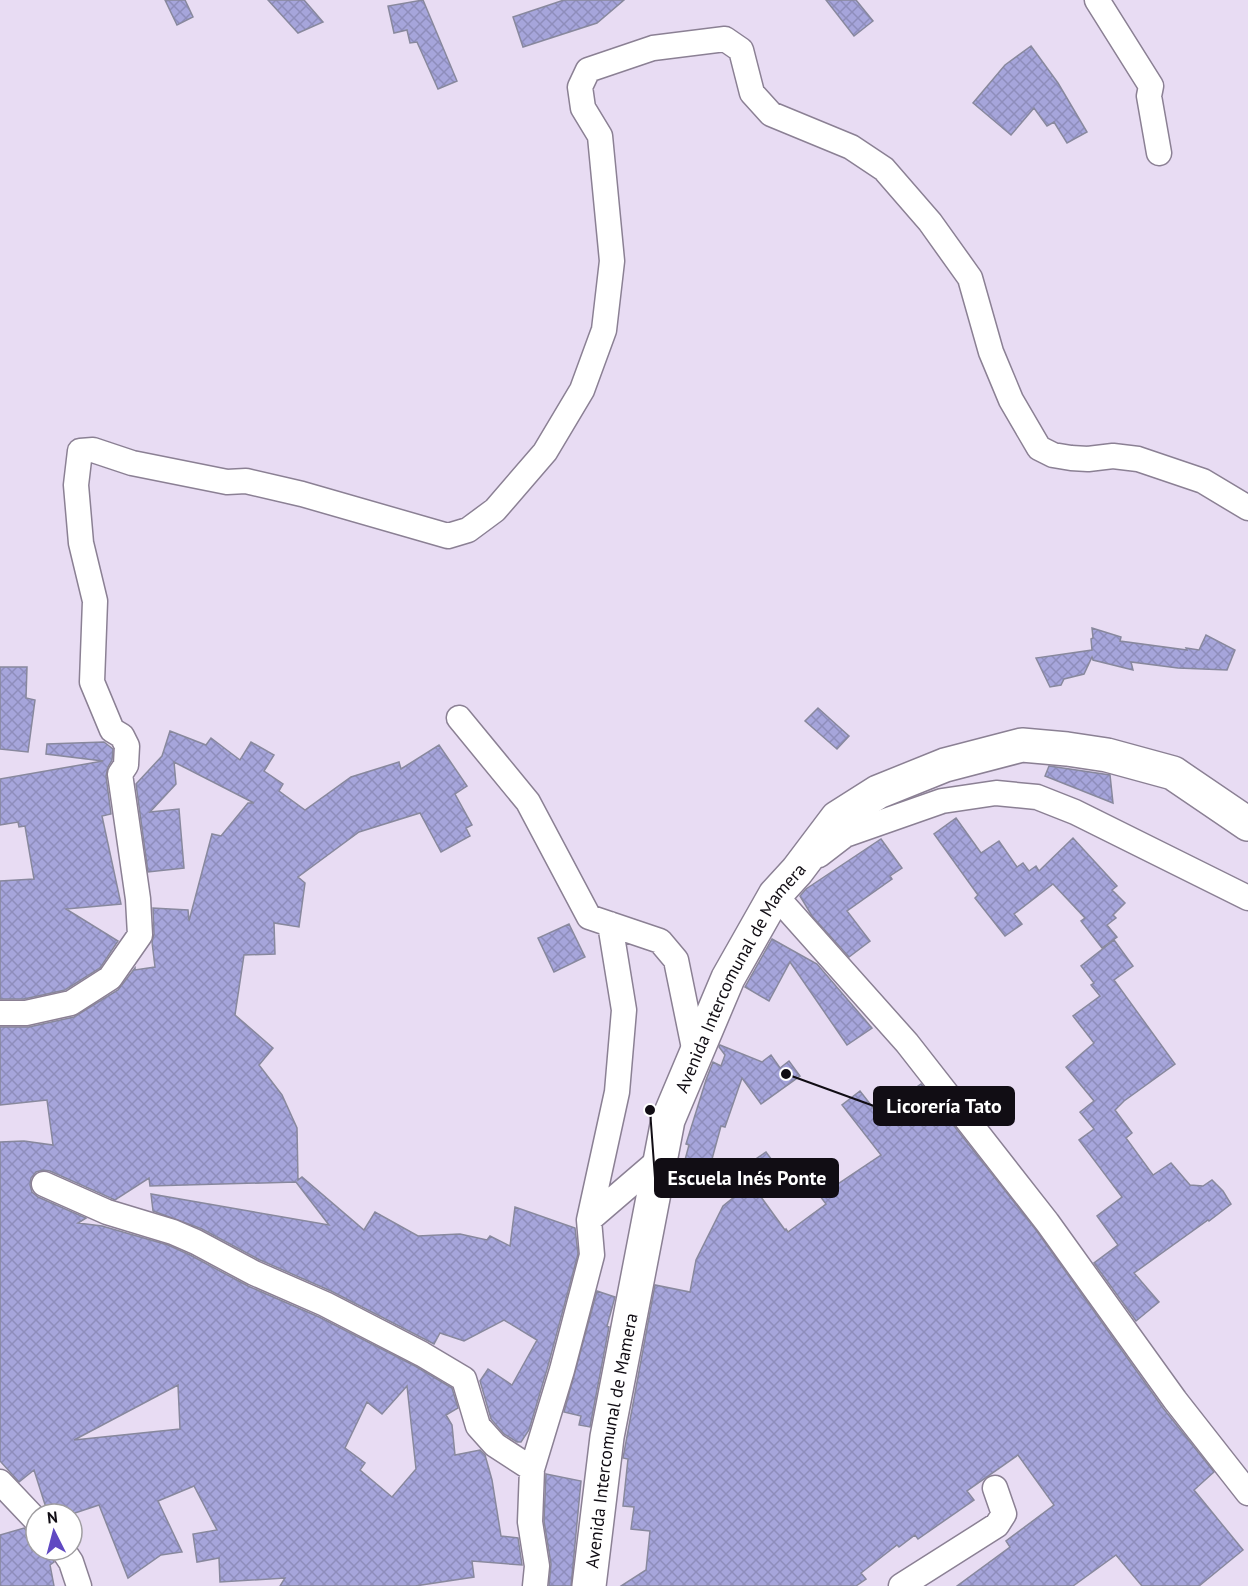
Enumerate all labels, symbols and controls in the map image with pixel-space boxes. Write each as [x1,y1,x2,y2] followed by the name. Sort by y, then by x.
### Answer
[669,858,810,1096] street label: Avenida Intercomunal de Mamera
[874,1087,1014,1125] callout: Licorería Tato
[886,1093,1002,1119] text: Licorería Tato
[655,1159,838,1197] callout: Escuela Inés Ponte
[668,1165,826,1191] text: Escuela Inés Ponte
[580,1311,642,1570] street label: Avenida Intercomunal de Mamera
[24,1502,84,1562] north arrow
[46,1507,59,1528] text: N

